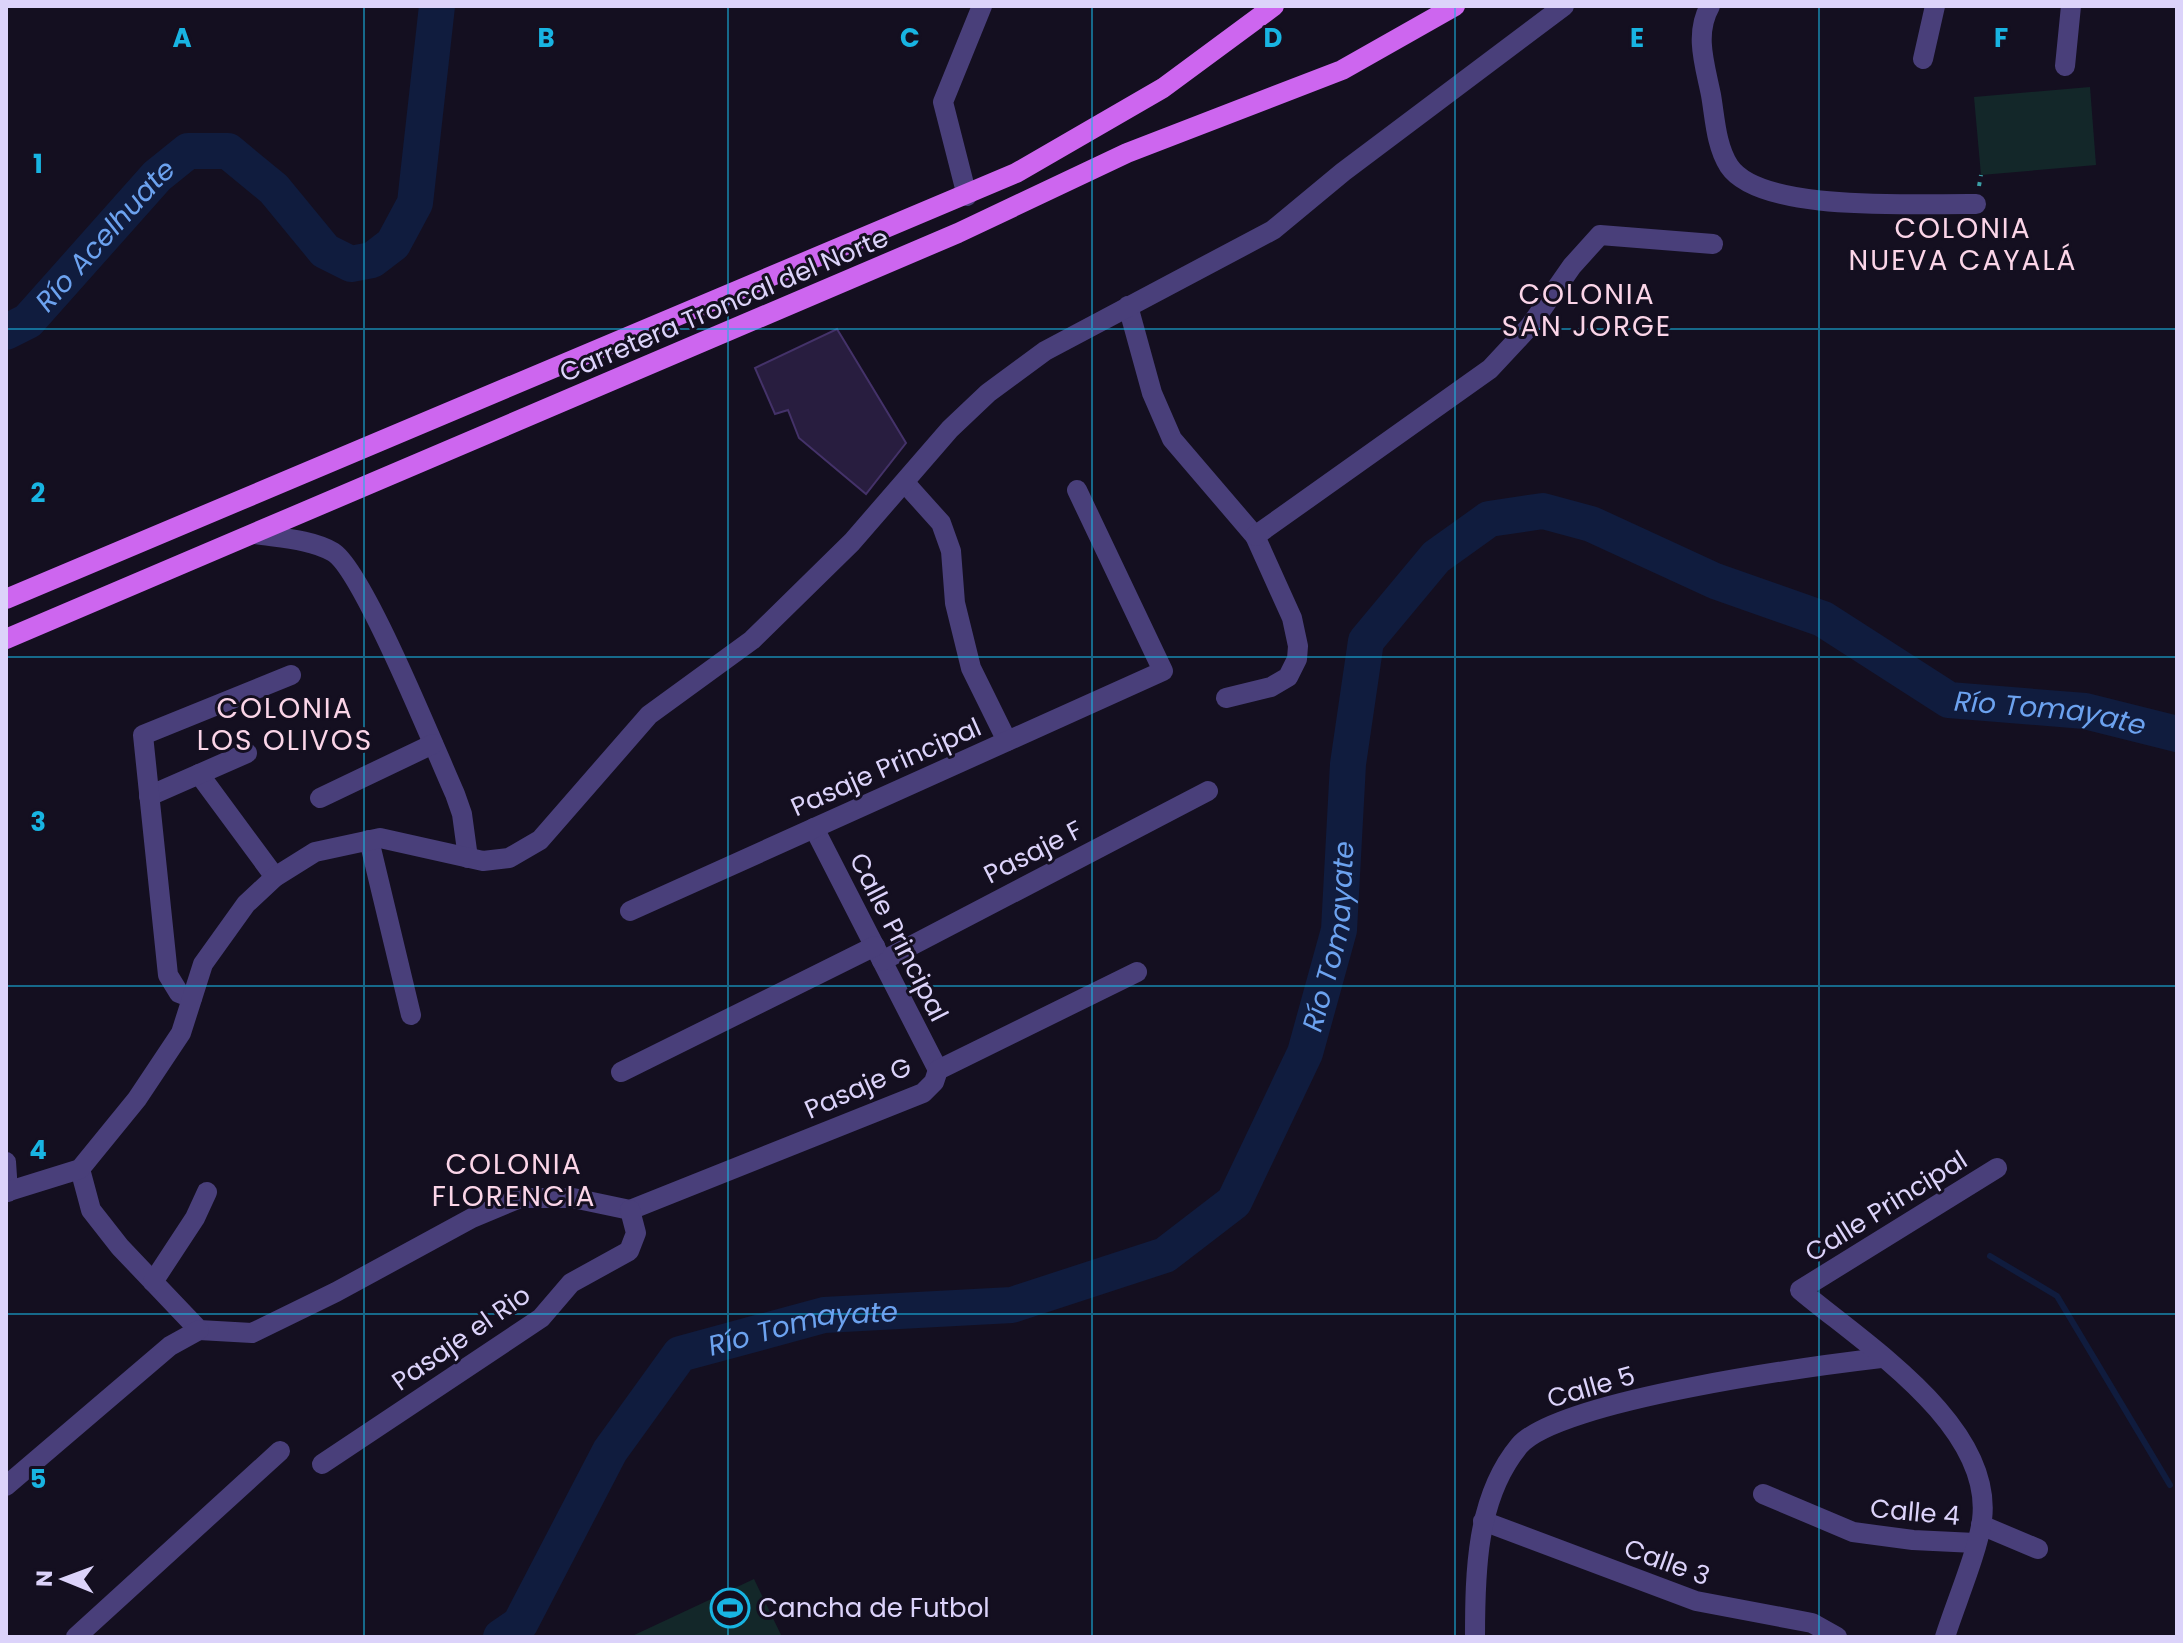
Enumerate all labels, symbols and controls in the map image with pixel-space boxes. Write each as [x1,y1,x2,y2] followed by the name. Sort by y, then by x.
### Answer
[172,20,192,56] text: A
[537,20,555,56] text: B
[900,20,920,56] text: C
[1264,20,1283,56] text: D
[1630,20,1644,56] text: E
[1994,20,2008,56] text: F
[33,146,43,182] text: 1
[26,150,183,320] water label: Río Acelhuate
[1849,209,2077,280] district label: COLONIA NUEVA CAYALÁ
[554,219,894,391] street label: Carretera Troncal del Norte
[1502,275,1672,346] district label: COLONIA SAN JORGE
[31,475,46,511] text: 2
[1953,681,2150,745] water label: Río Tomayate
[197,689,373,760] district label: COLONIA LOS OLIVOS
[785,709,987,825] street label: Pasaje Principal
[30,804,46,840] text: 3
[977,812,1089,892] street label: Pasaje F
[1292,840,1363,1036] water label: Río Tomayate
[841,846,957,1028] street label: Calle Principal
[799,1048,917,1128] street label: Pasaje G
[29,1132,47,1168] text: 4
[1798,1142,1974,1270] street label: Calle Principal
[432,1145,596,1216] district label: COLONIA FLORENCIA
[384,1277,538,1399] street label: Pasaje el Rio
[704,1292,899,1365] water label: Río Tomayate
[1543,1357,1639,1417] street label: Calle 5
[30,1461,46,1497] text: 5
[1869,1490,1961,1534] street label: Calle 4
[1619,1530,1715,1594] street label: Calle 3
[24,1539,104,1619] north arrow
[29,1570,60,1587] text: N
[709,1587,751,1629] sports icon: Cancha de Futbol
[758,1590,990,1626] place label: Cancha de Futbol

